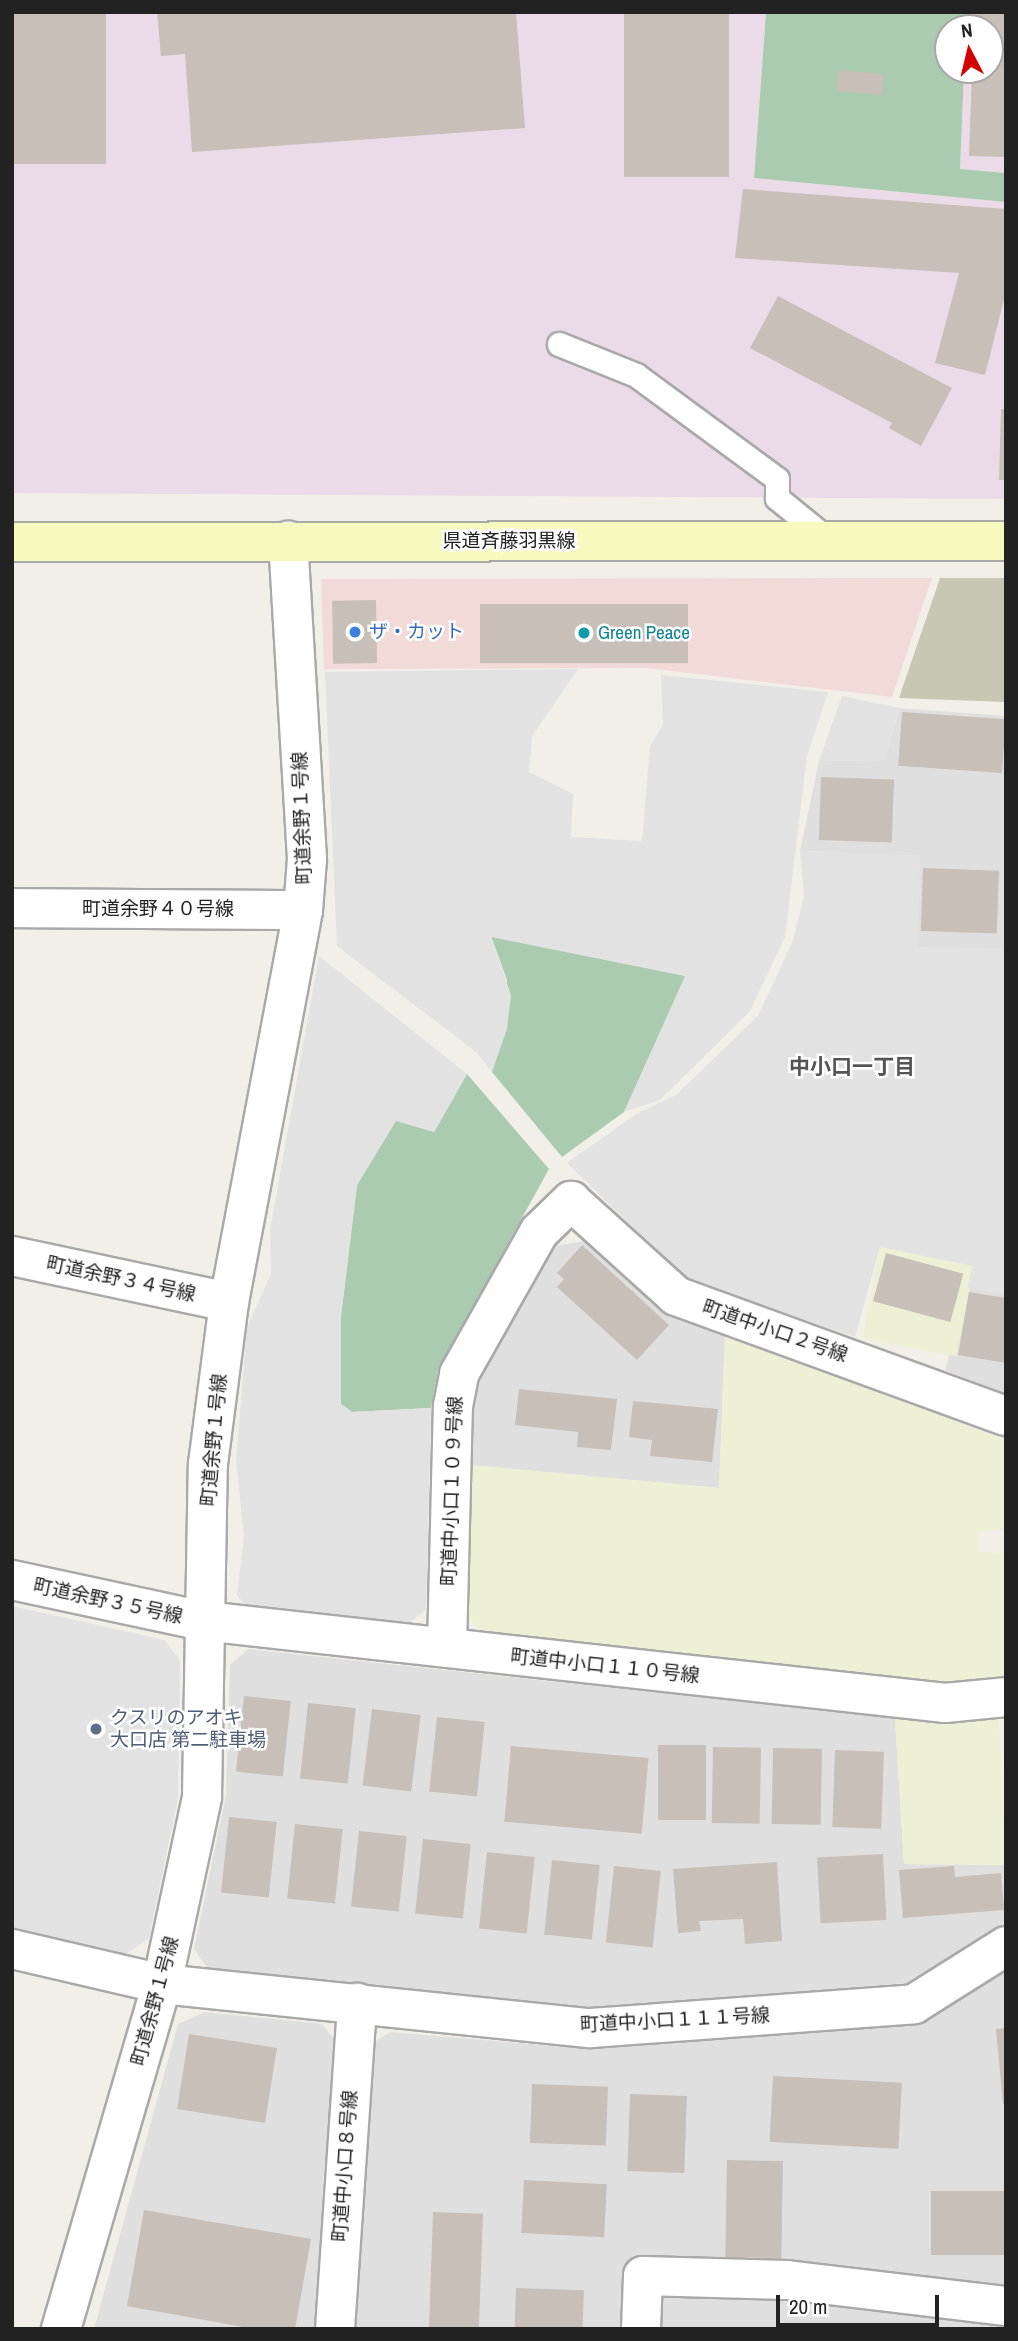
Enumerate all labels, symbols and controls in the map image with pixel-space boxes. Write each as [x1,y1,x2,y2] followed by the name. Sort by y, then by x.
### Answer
[934,14,1004,84] north arrow
[960,17,974,44] text: N
[443,530,575,552] street label: 県道斉藤羽黒線
[369,621,464,643] place label: ザ・カット
[598,622,690,644] place label: Green Peace
[347,624,363,640] marker: ザ・カット
[576,625,592,641] marker: Green Peace
[288,751,316,885] street label: 町道余野１号線
[82,898,234,920] street label: 町道余野４０号線
[789,1054,915,1080] district label: 中小口一丁目
[44,1252,198,1306] street label: 町道余野３４号線
[699,1295,851,1367] street label: 町道中小口２号線
[197,1373,231,1507] street label: 町道余野１号線
[437,1396,467,1586] street label: 町道中小口１０９号線
[31,1574,185,1628] street label: 町道余野３５号線
[509,1645,701,1687] street label: 町道中小口１１０号線
[110,1707,266,1751] place label: クスリのアオキ 大口店 第二駐車場
[88,1721,104,1737] marker: クスリのアオキ 大口店 第二駐車場
[127,1934,183,2068] street label: 町道余野１号線
[580,2004,770,2036] street label: 町道中小口１１１号線
[328,2089,362,2243] street label: 町道中小口８号線
[780,2282,943,2326] scale bar
[789,2292,827,2321] text: 20 m

